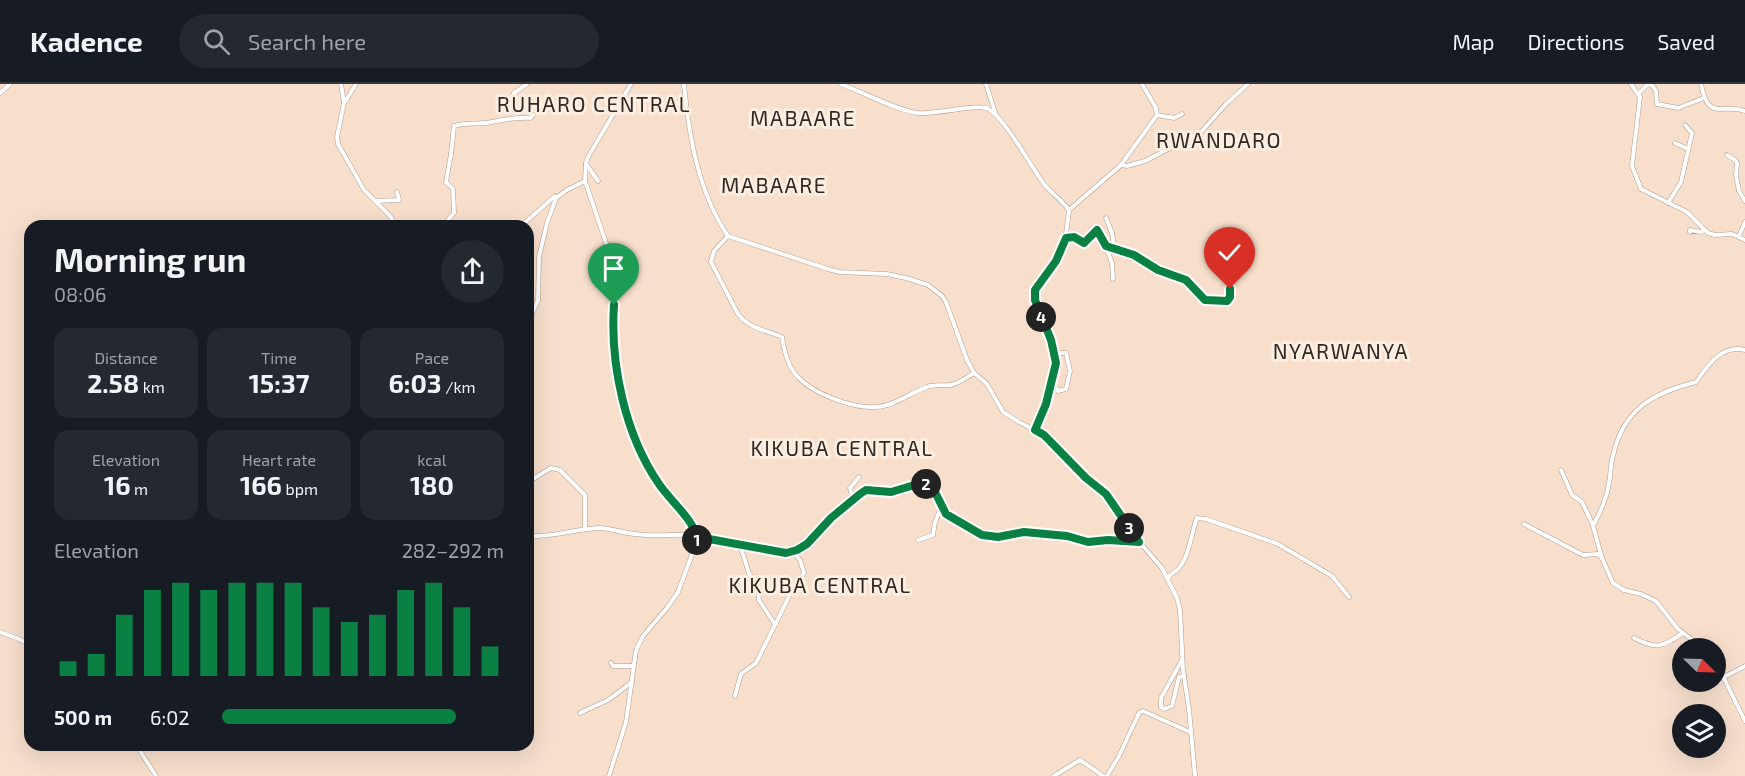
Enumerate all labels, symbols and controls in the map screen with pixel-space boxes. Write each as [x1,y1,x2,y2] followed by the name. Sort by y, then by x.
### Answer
[179,14,599,68] search box
[30,24,143,58] text: Kadence
[200,25,233,58] icon: search
[248,28,366,54] text: Search here
[1452,29,1495,54] text: Map
[1528,29,1624,54] text: Directions
[1657,29,1715,54] text: Saved
[497,91,691,116] district label: RUHARO CENTRAL
[750,105,856,130] district label: MABAARE
[1156,127,1282,152] district label: RWANDARO
[721,172,827,197] district label: MABAARE
[1204,227,1255,289] pin
[1213,236,1246,269] icon: check
[54,239,246,279] text: Morning run
[441,240,504,303] button: share
[588,243,639,305] pin
[597,252,630,285] icon: arrive
[54,282,106,306] text: 08:06
[1026,302,1056,332] pin: 4
[1036,307,1046,326] text: 4
[1273,338,1409,363] district label: NYARWANYA
[94,348,158,367] text: Distance
[261,348,297,367] text: Time
[415,348,449,367] text: Pace
[87,367,139,398] text: 2.58
[249,367,309,398] text: 15:37
[388,367,442,398] text: 6:03
[139,377,165,396] text: km
[442,377,476,396] text: /km
[750,435,934,460] district label: KIKUBA CENTRAL
[92,450,160,469] text: Elevation
[242,450,316,469] text: Heart rate
[417,450,447,469] text: kcal
[104,469,130,500] text: 16
[240,469,282,500] text: 166
[410,469,454,500] text: 180
[911,469,941,499] pin: 2
[921,474,931,493] text: 2
[130,479,148,498] text: m
[282,479,318,498] text: bpm
[1114,513,1144,543] pin: 3
[1124,518,1134,537] text: 3
[682,525,712,555] pin: 1
[694,530,700,549] text: 1
[54,538,139,562] text: Elevation
[402,538,504,562] text: 282–292 m
[728,572,912,597] district label: KIKUBA CENTRAL
[1672,638,1726,692] north arrow
[1672,638,1726,758] map controls
[1672,704,1726,758] button: layers
[54,705,112,729] text: 500 m
[150,705,189,729] text: 6:02

